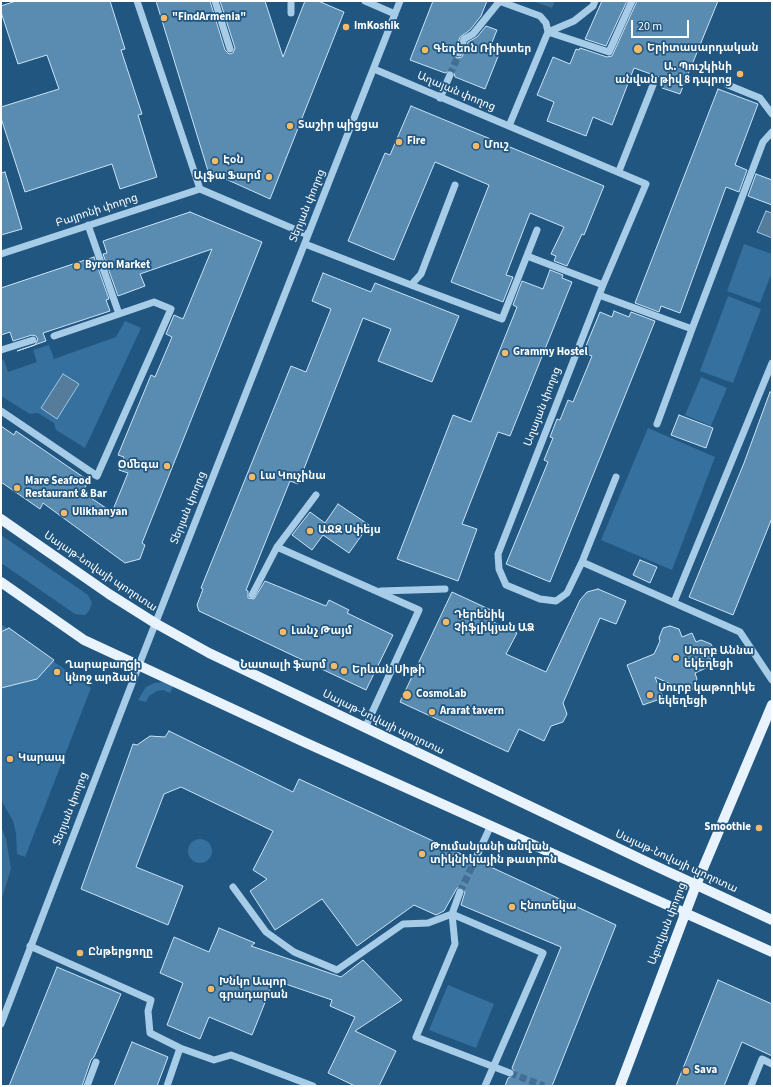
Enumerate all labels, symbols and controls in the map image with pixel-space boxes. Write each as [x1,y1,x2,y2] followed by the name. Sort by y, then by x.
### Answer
[172,11,246,25] place label: "FindArmenia"
[633,12,691,38] scale bar
[159,13,169,23] marker: "FindArmenia"
[638,18,662,35] text: 20 m
[354,20,400,34] place label: ImKoshik
[341,22,351,32] marker: ImKoshik
[647,42,759,56] place label: Երիտասարդական
[433,43,531,57] place label: Գեդեոն Ռիխտեր
[632,43,644,55] marker: Երիտասարդական
[420,45,430,55] marker: Գեդեոն Ռիխտեր
[615,61,732,87] place label: Ա. Պուշկինի անվան թիվ 8 դպրոց
[735,69,745,79] marker: Ա. Պուշկինի անվան թիվ 8 դպրոց
[415,70,497,114] street label: Աղայան փողոց
[298,119,379,133] place label: Տաշիր պիցցա
[285,121,295,131] marker: Տաշիր պիցցա
[407,135,426,149] place label: Fire
[394,137,404,147] marker: Fire
[484,139,508,153] place label: Մուշ
[471,141,481,151] marker: Մուշ
[223,154,243,168] place label: Էօն
[210,156,220,166] marker: Էօն
[287,168,329,244] street label: Տերյան փողոց
[194,170,261,184] place label: Ալֆա Ֆարմ
[264,172,274,182] marker: Ալֆա Ֆարմ
[54,192,140,230] street label: Բայրոնի փողոց
[85,259,150,273] place label: Byron Market
[72,261,82,271] marker: Byron Market
[513,346,588,360] place label: Grammy Hostel
[500,348,510,358] marker: Grammy Hostel
[522,365,564,449] street label: Աղայան փողոց
[118,459,159,473] place label: Օմեգա
[162,461,172,471] marker: Օմեգա
[168,470,210,546] street label: Տերյան փողոց
[260,470,326,484] place label: Լա Կուչինա
[247,472,257,482] marker: Լա Կուչինա
[25,475,107,501] place label: Mare Seafood Restaurant & Bar
[12,483,22,493] marker: Mare Seafood Restaurant & Bar
[72,506,127,520] place label: Ulikhanyan
[59,508,69,518] marker: Ulikhanyan
[318,524,381,538] place label: ԱՋԶ Սփեյս
[305,526,315,536] marker: ԱՋԶ Սփեյս
[41,529,159,615] street label: Սայաթ-Նովայի պողոտա
[454,609,534,635] place label: Դերենիկ Չիֆլիկյան ԱՁ
[441,617,451,627] marker: Դերենիկ Չիֆլիկյան ԱՁ
[291,625,352,639] place label: Լանչ Թայմ
[278,627,288,637] marker: Լանչ Թայմ
[684,645,754,671] place label: Սուրբ Աննա եկեղեցի
[671,653,681,663] marker: Սուրբ Աննա եկեղեցի
[65,659,141,685] place label: Ղարաբաղցի կնոջ արձան
[240,659,326,673] place label: Նատալի ֆարմ
[329,661,339,671] marker: Նատալի ֆարմ
[352,664,425,678] place label: Երևան Սիթի
[339,666,349,676] marker: Երևան Սիթի
[52,667,62,677] marker: Ղարաբաղցի կնոջ արձան
[658,682,755,708] place label: Սուրբ կաթողիկե եկեղեցի
[320,688,446,758] street label: Սայաթ-Նովայի պողոտա
[416,688,467,702] place label: CosmoLab
[401,689,413,701] marker: CosmoLab
[645,690,655,700] marker: Սուրբ կաթողիկե եկեղեցի
[440,705,504,719] place label: Ararat tavern
[427,707,437,717] marker: Ararat tavern
[18,752,65,766] place label: Կարապ
[5,754,15,764] marker: Կարապ
[51,770,91,848] street label: Տերյան փողոց
[704,821,751,835] place label: Smoothie
[754,823,764,833] marker: Smoothie
[613,828,739,896] street label: Սայաթ-Նովայի պողոտա
[430,841,557,867] place label: Թումանյանի անվան տիկնիկային թատրոն
[417,849,427,859] marker: Թումանյանի անվան տիկնիկային թատրոն
[646,881,690,967] street label: Աբովյան փողոց
[520,900,576,914] place label: Էնոտեկա
[507,902,517,912] marker: Էնոտեկա
[88,946,153,960] place label: Ընթերցողը
[75,948,85,958] marker: Ընթերցողը
[219,976,288,1002] place label: Խնկո Ապոր գրադարան
[206,984,216,994] marker: Խնկո Ապոր գրադարան
[694,1064,717,1078] place label: Sava
[681,1066,691,1076] marker: Sava

